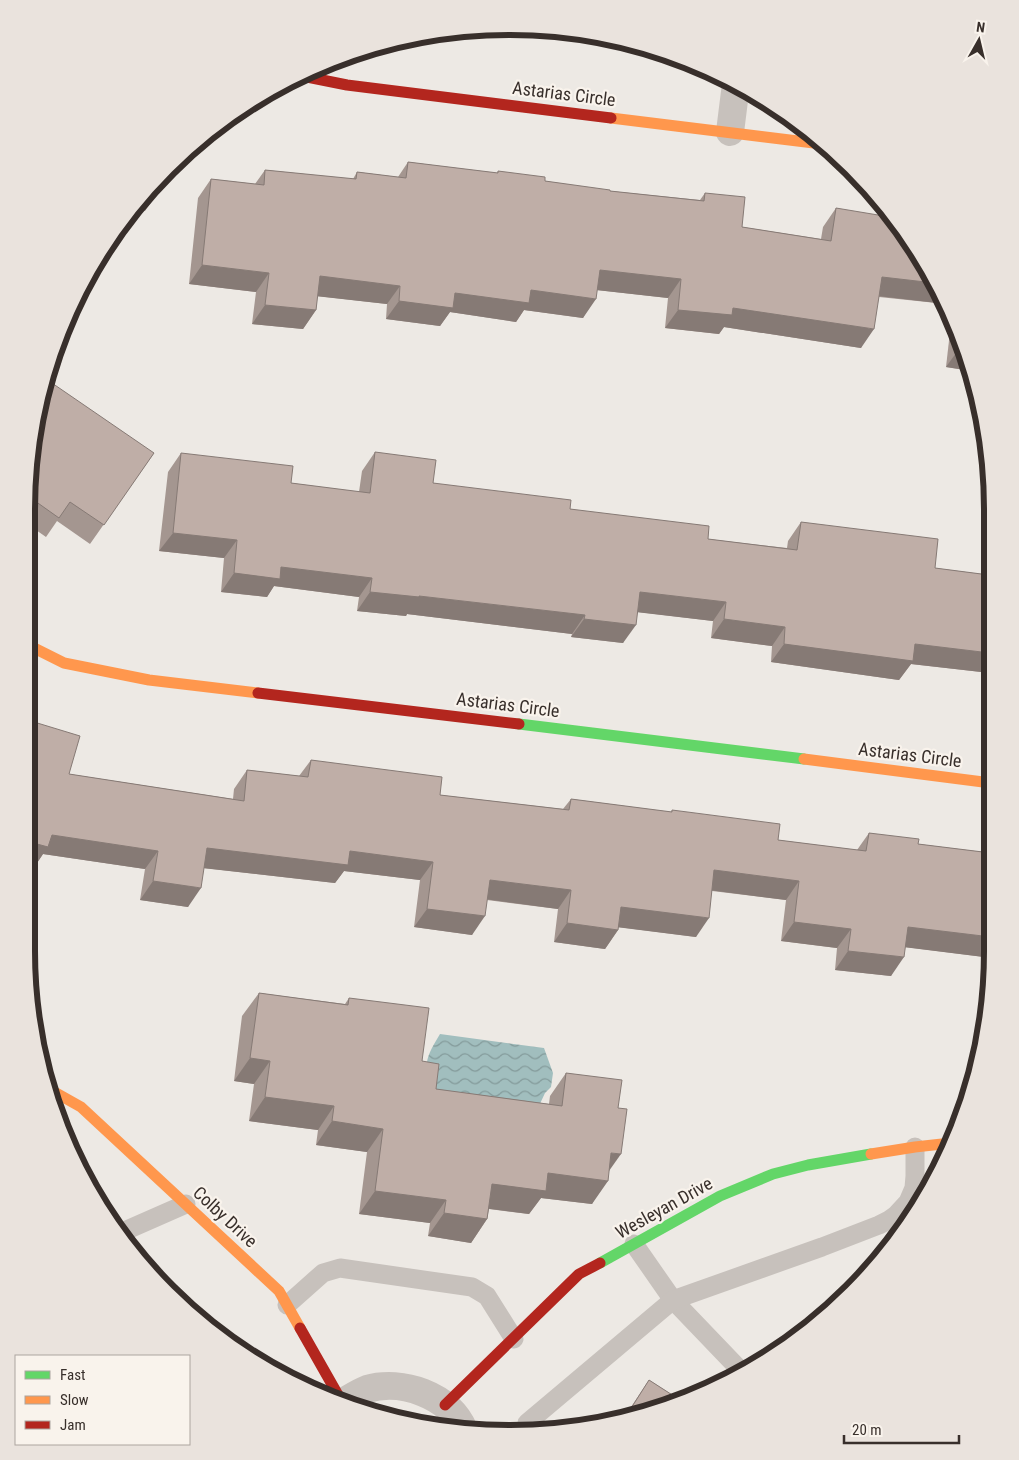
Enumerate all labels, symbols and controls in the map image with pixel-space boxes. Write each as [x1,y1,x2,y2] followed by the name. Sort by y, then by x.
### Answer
[954,15,1004,65] north arrow
[975,19,986,36] text: N
[511,77,617,110] street label: Astarias Circle
[455,688,561,721] street label: Astarias Circle
[857,738,963,771] street label: Astarias Circle
[612,1172,716,1243] street label: Wesleyan Drive
[189,1182,262,1251] street label: Colby Drive
[15,1355,190,1445] legend
[60,1366,85,1384] text: Fast
[60,1391,89,1409] text: Slow
[844,1412,959,1444] scale bar
[60,1416,86,1434] text: Jam
[852,1421,882,1439] text: 20 m

